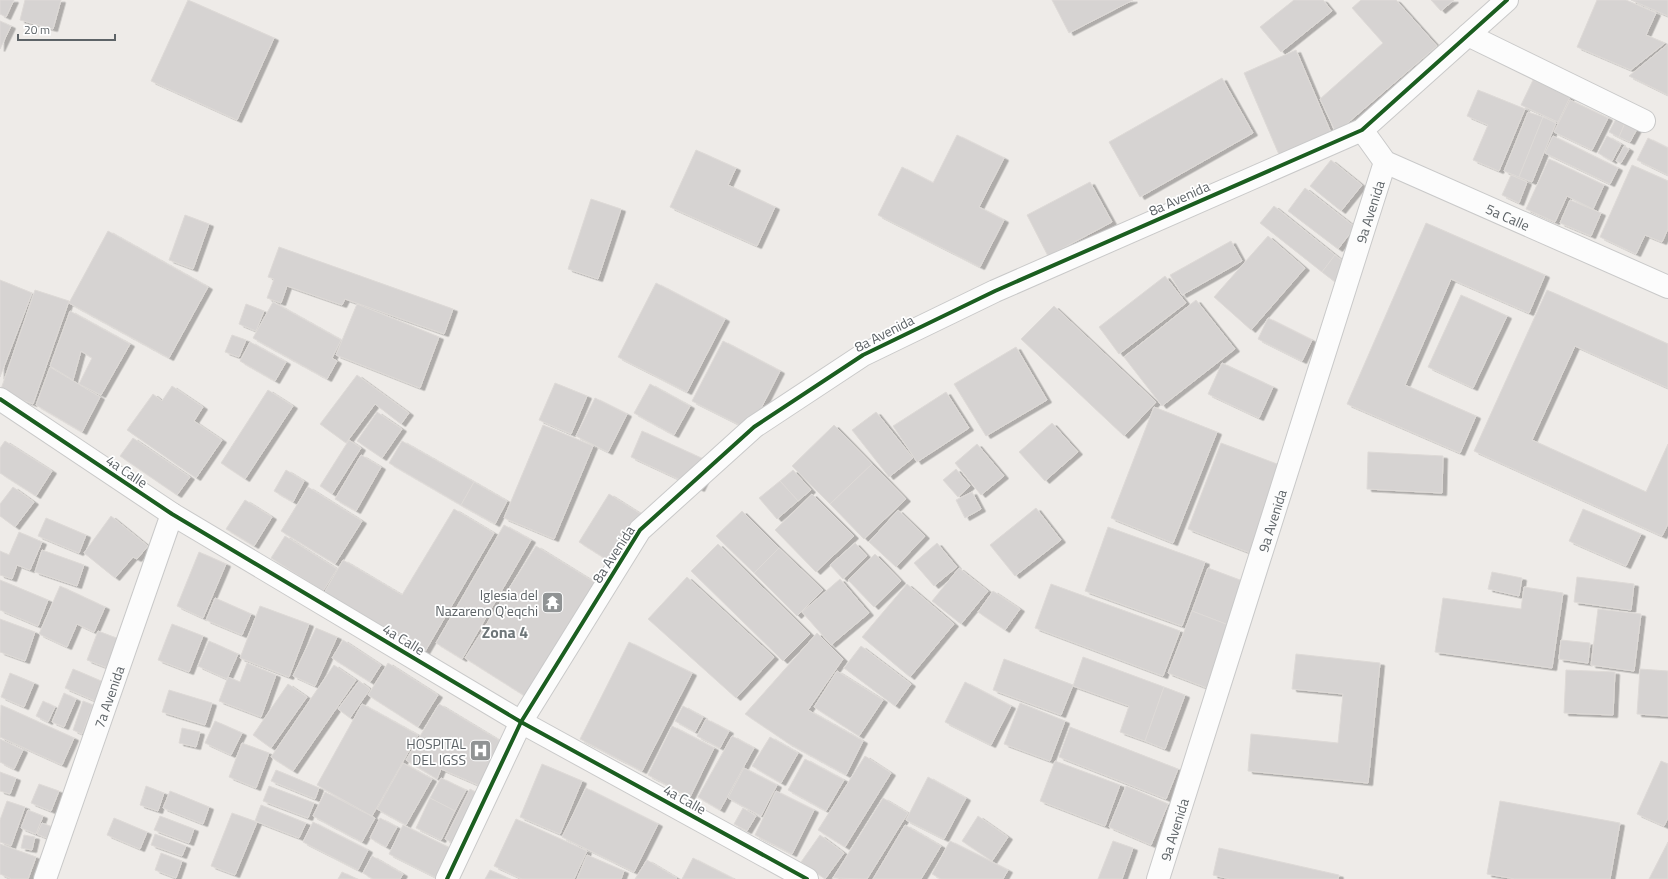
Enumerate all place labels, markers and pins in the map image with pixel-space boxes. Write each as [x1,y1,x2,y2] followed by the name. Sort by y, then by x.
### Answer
[435,584,538,621] place label: Iglesia del Nazareno Q'eqchi
[540,589,566,615] temple icon: Iglesia del Nazareno Q'eqchi
[406,733,466,770] place label: HOSPITAL DEL IGSS
[468,738,494,764] hospital icon: HOSPITAL DEL IGSS

